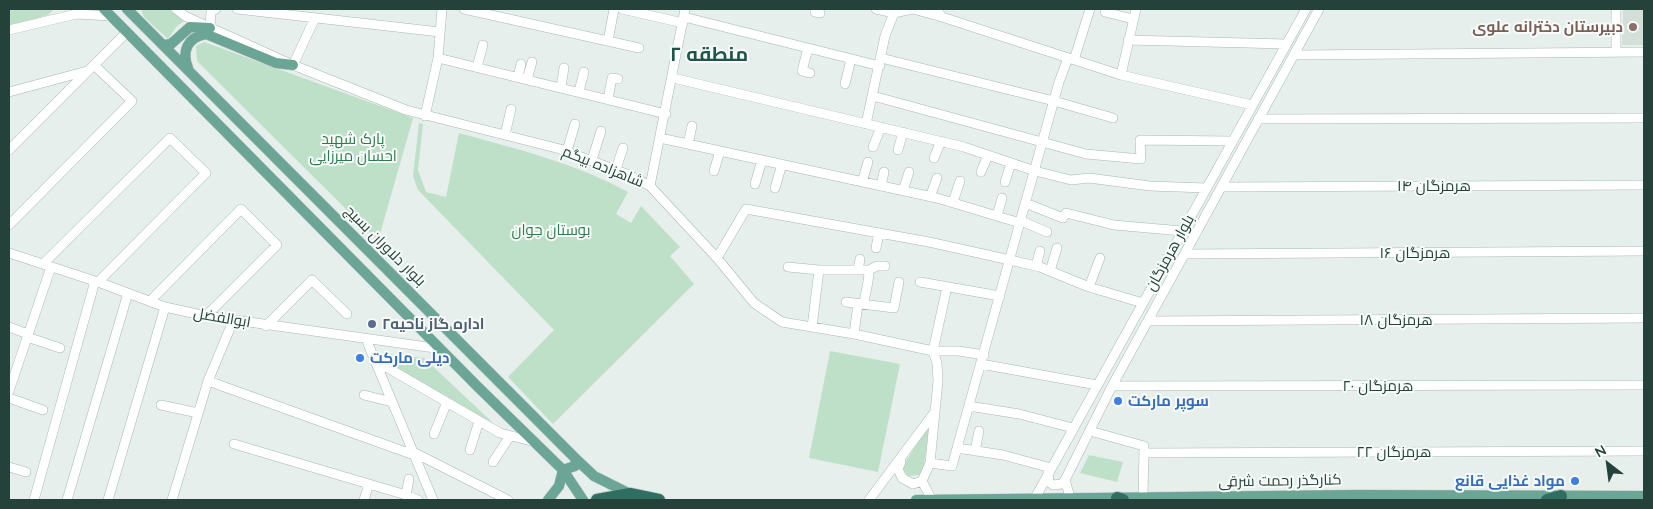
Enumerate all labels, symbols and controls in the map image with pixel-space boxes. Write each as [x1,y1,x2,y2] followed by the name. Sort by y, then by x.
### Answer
[1472,18,1623,36] place label: دبیرستان دخترانه علوی
[1627,21,1639,33] marker: دبیرستان دخترانه علوی
[670,43,748,67] district label: منطقه ۲
[309,130,397,165] park label: پارک شهید احسان میرزایی
[560,142,646,192] street label: شاهزاده بیگم
[1397,177,1471,195] street label: هرمزگان ۱۴
[341,202,429,290] street label: بلوار دلاوران بسیج
[1142,212,1198,294] street label: بلوار هرمزگان
[511,221,591,239] park label: بوستان جوان
[1379,244,1451,262] street label: هرمزگان ۱۶
[192,304,252,332] street label: ابوالفضل
[1359,311,1433,329] street label: هرمزگان ۱۸
[382,315,484,333] place label: اداره گاز ناحیه۲
[366,318,378,330] marker: اداره گاز ناحیه۲
[370,349,449,367] place label: دیلی مارکت
[354,352,366,364] marker: دیلی مارکت
[1343,377,1413,395] street label: هرمزگان ۲۰
[1128,392,1209,410] place label: سوپر مارکت
[1112,395,1124,407] marker: سوپر مارکت
[1583,439,1633,489] north arrow
[1592,441,1609,461] text: N
[1356,443,1432,461] street label: هرمزگان ۲۲
[1218,471,1342,491] street label: کنارگذر رحمت شرقی
[1455,472,1565,490] place label: مواد غذایی قانع
[1569,475,1581,487] marker: مواد غذایی قانع

